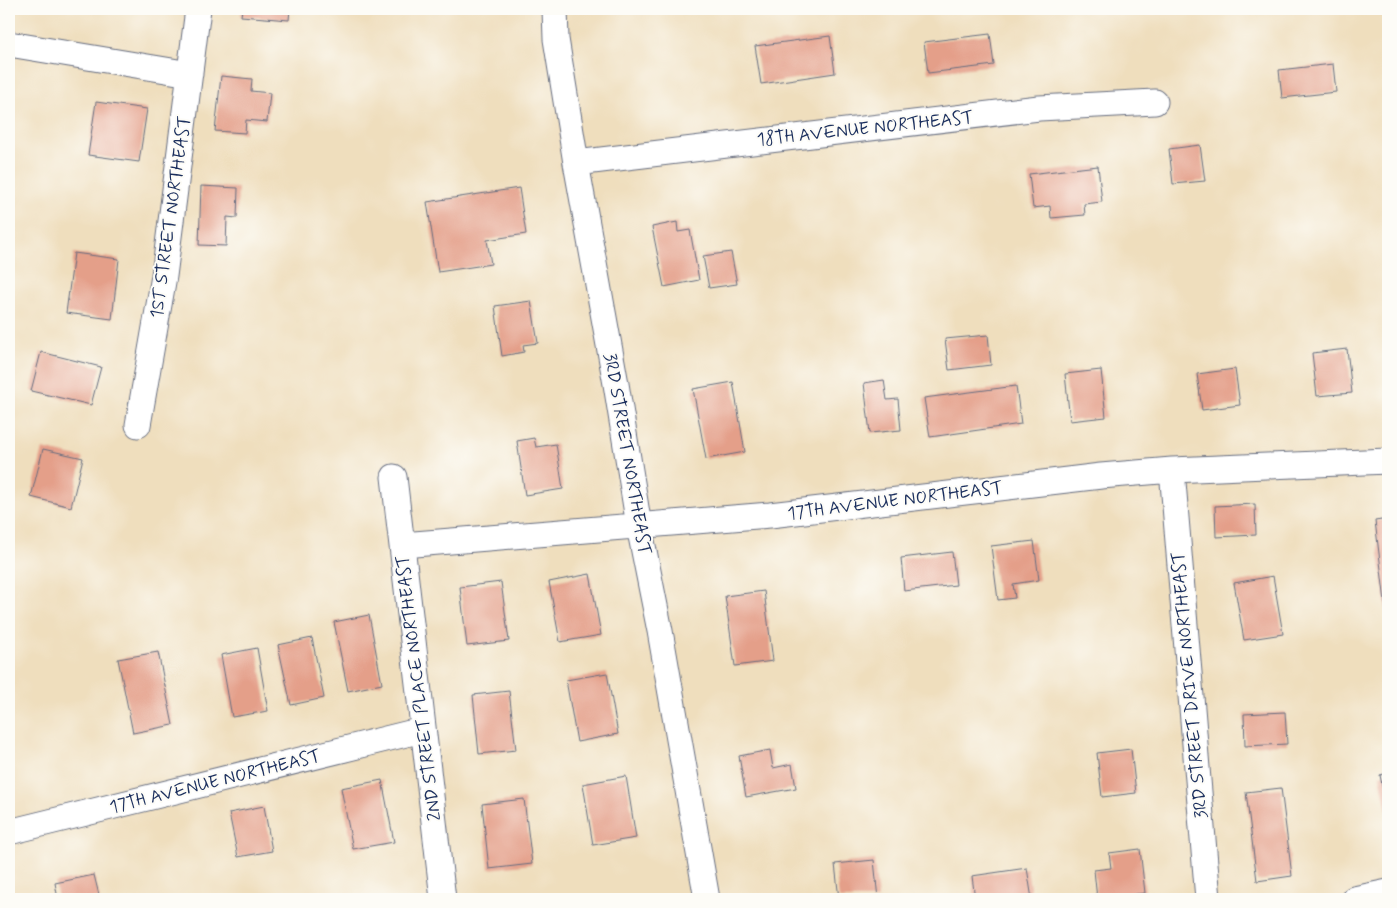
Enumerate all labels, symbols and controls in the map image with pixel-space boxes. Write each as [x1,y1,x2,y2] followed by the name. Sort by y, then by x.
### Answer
[756,106,975,152] street label: 18TH AVENUE NORTHEAST
[145,114,197,320] street label: 1ST STREET NORTHEAST
[597,351,657,557] street label: 3RD STREET NORTHEAST
[786,476,1004,526] street label: 17TH AVENUE NORTHEAST
[1166,550,1214,819] street label: 3RD STREET DRIVE NORTHEAST
[391,553,447,822] street label: 2ND STREET PLACE NORTHEAST
[107,744,323,820] street label: 17TH AVENUE NORTHEAST

